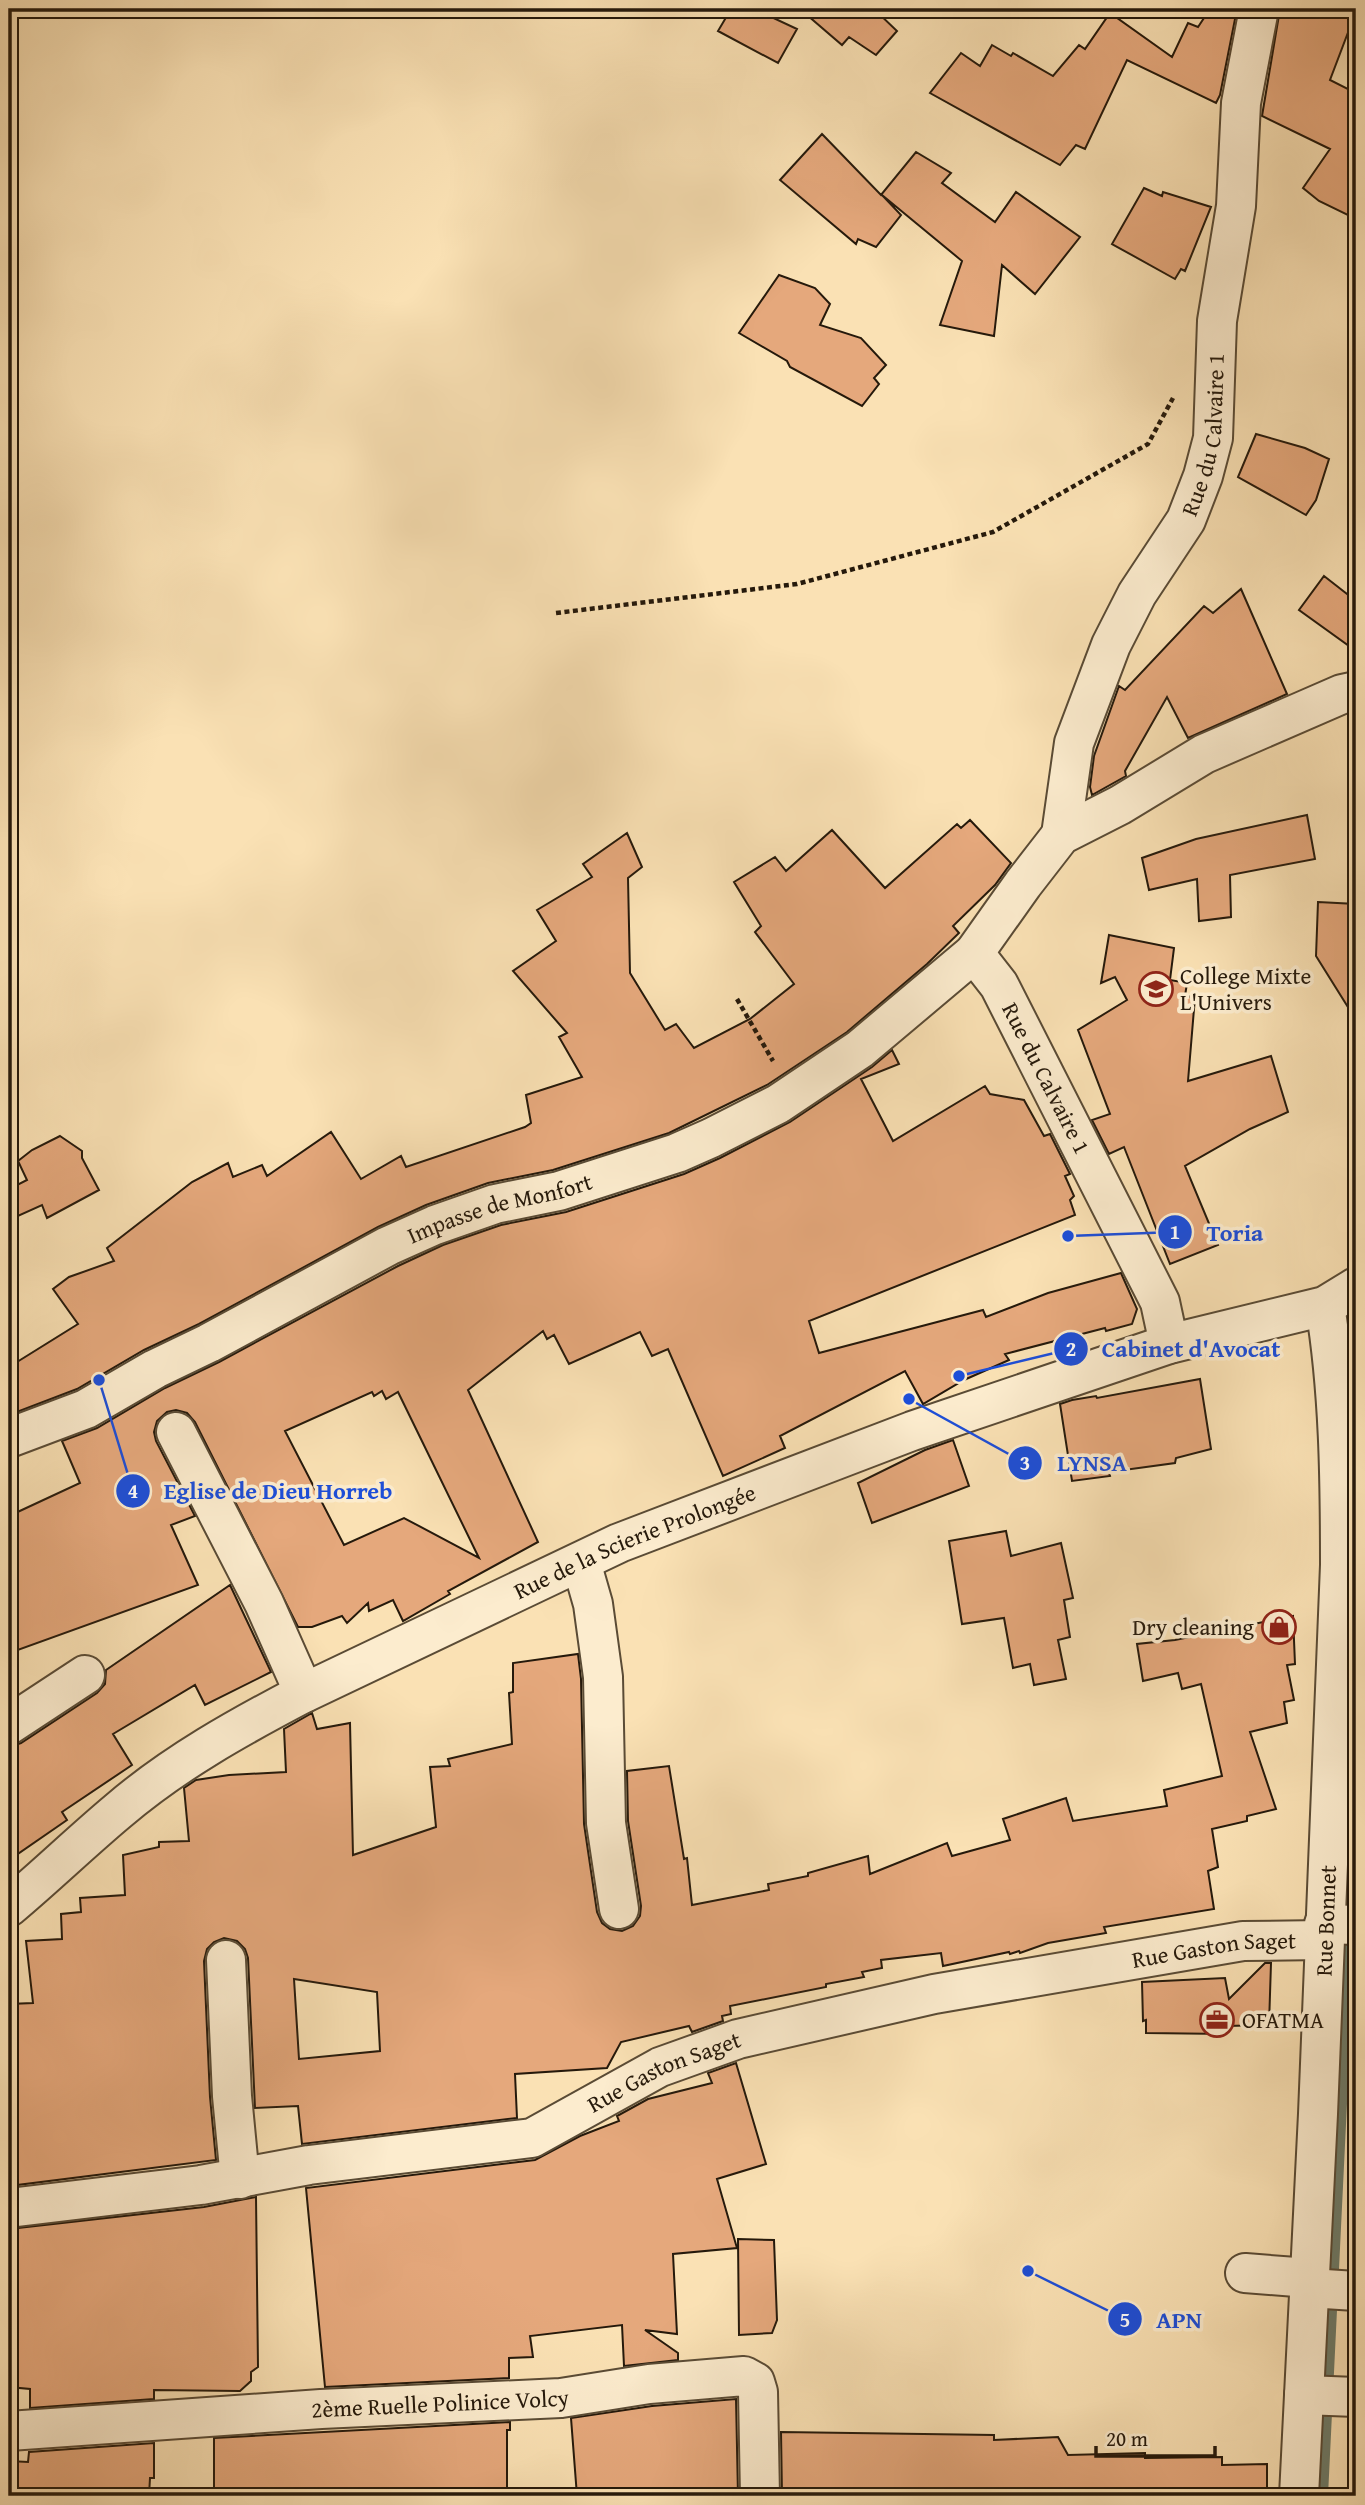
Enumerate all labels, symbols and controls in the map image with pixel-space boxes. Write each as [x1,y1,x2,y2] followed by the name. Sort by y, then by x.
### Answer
[1172,353,1232,521] street label: Rue du Calvaire 1
[1180,959,1311,1018] place label: College Mixte L'Univers
[1137,970,1175,1008] school or university icon: College Mixte L'Univers
[994,997,1099,1159] street label: Rue du Calvaire 1
[402,1164,596,1251] street label: Impasse de Monfort
[1158,1210,1278,1255] callout: Toria
[1207,1215,1264,1250] text: Toria
[1170,1216,1180,1247] text: 1
[1053,1326,1295,1371] callout: Cabinet d'Avocat
[1102,1331,1280,1366] text: Cabinet d'Avocat
[1066,1333,1076,1364] text: 2
[1008,1441,1141,1486] callout: LYNSA
[1057,1445,1127,1480] text: LYNSA
[1020,1447,1030,1478] text: 3
[115,1468,407,1513] callout: Eglise de Dieu Horreb
[164,1473,392,1508] text: Eglise de Dieu Horreb
[128,1475,139,1506] text: 4
[508,1475,760,1607] street label: Rue de la Scierie Prolongée
[1260,1608,1298,1646] shop icon: Dry cleaning
[1132,1610,1255,1643] place label: Dry cleaning
[1307,1864,1344,1977] street label: Rue Bonnet
[1129,1923,1296,1976] street label: Rue Gaston Saget
[1198,2001,1236,2039] office icon: OFATMA
[1242,2003,1324,2036] place label: OFATMA
[581,2022,745,2120] street label: Rue Gaston Saget
[1108,2297,1216,2342] callout: APN
[1156,2302,1202,2337] text: APN
[1120,2304,1130,2335] text: 5
[310,2380,572,2426] street label: 2ème Ruelle Polinice Volcy
[1096,2414,1214,2458] scale bar
[1106,2423,1148,2454] text: 20 m

